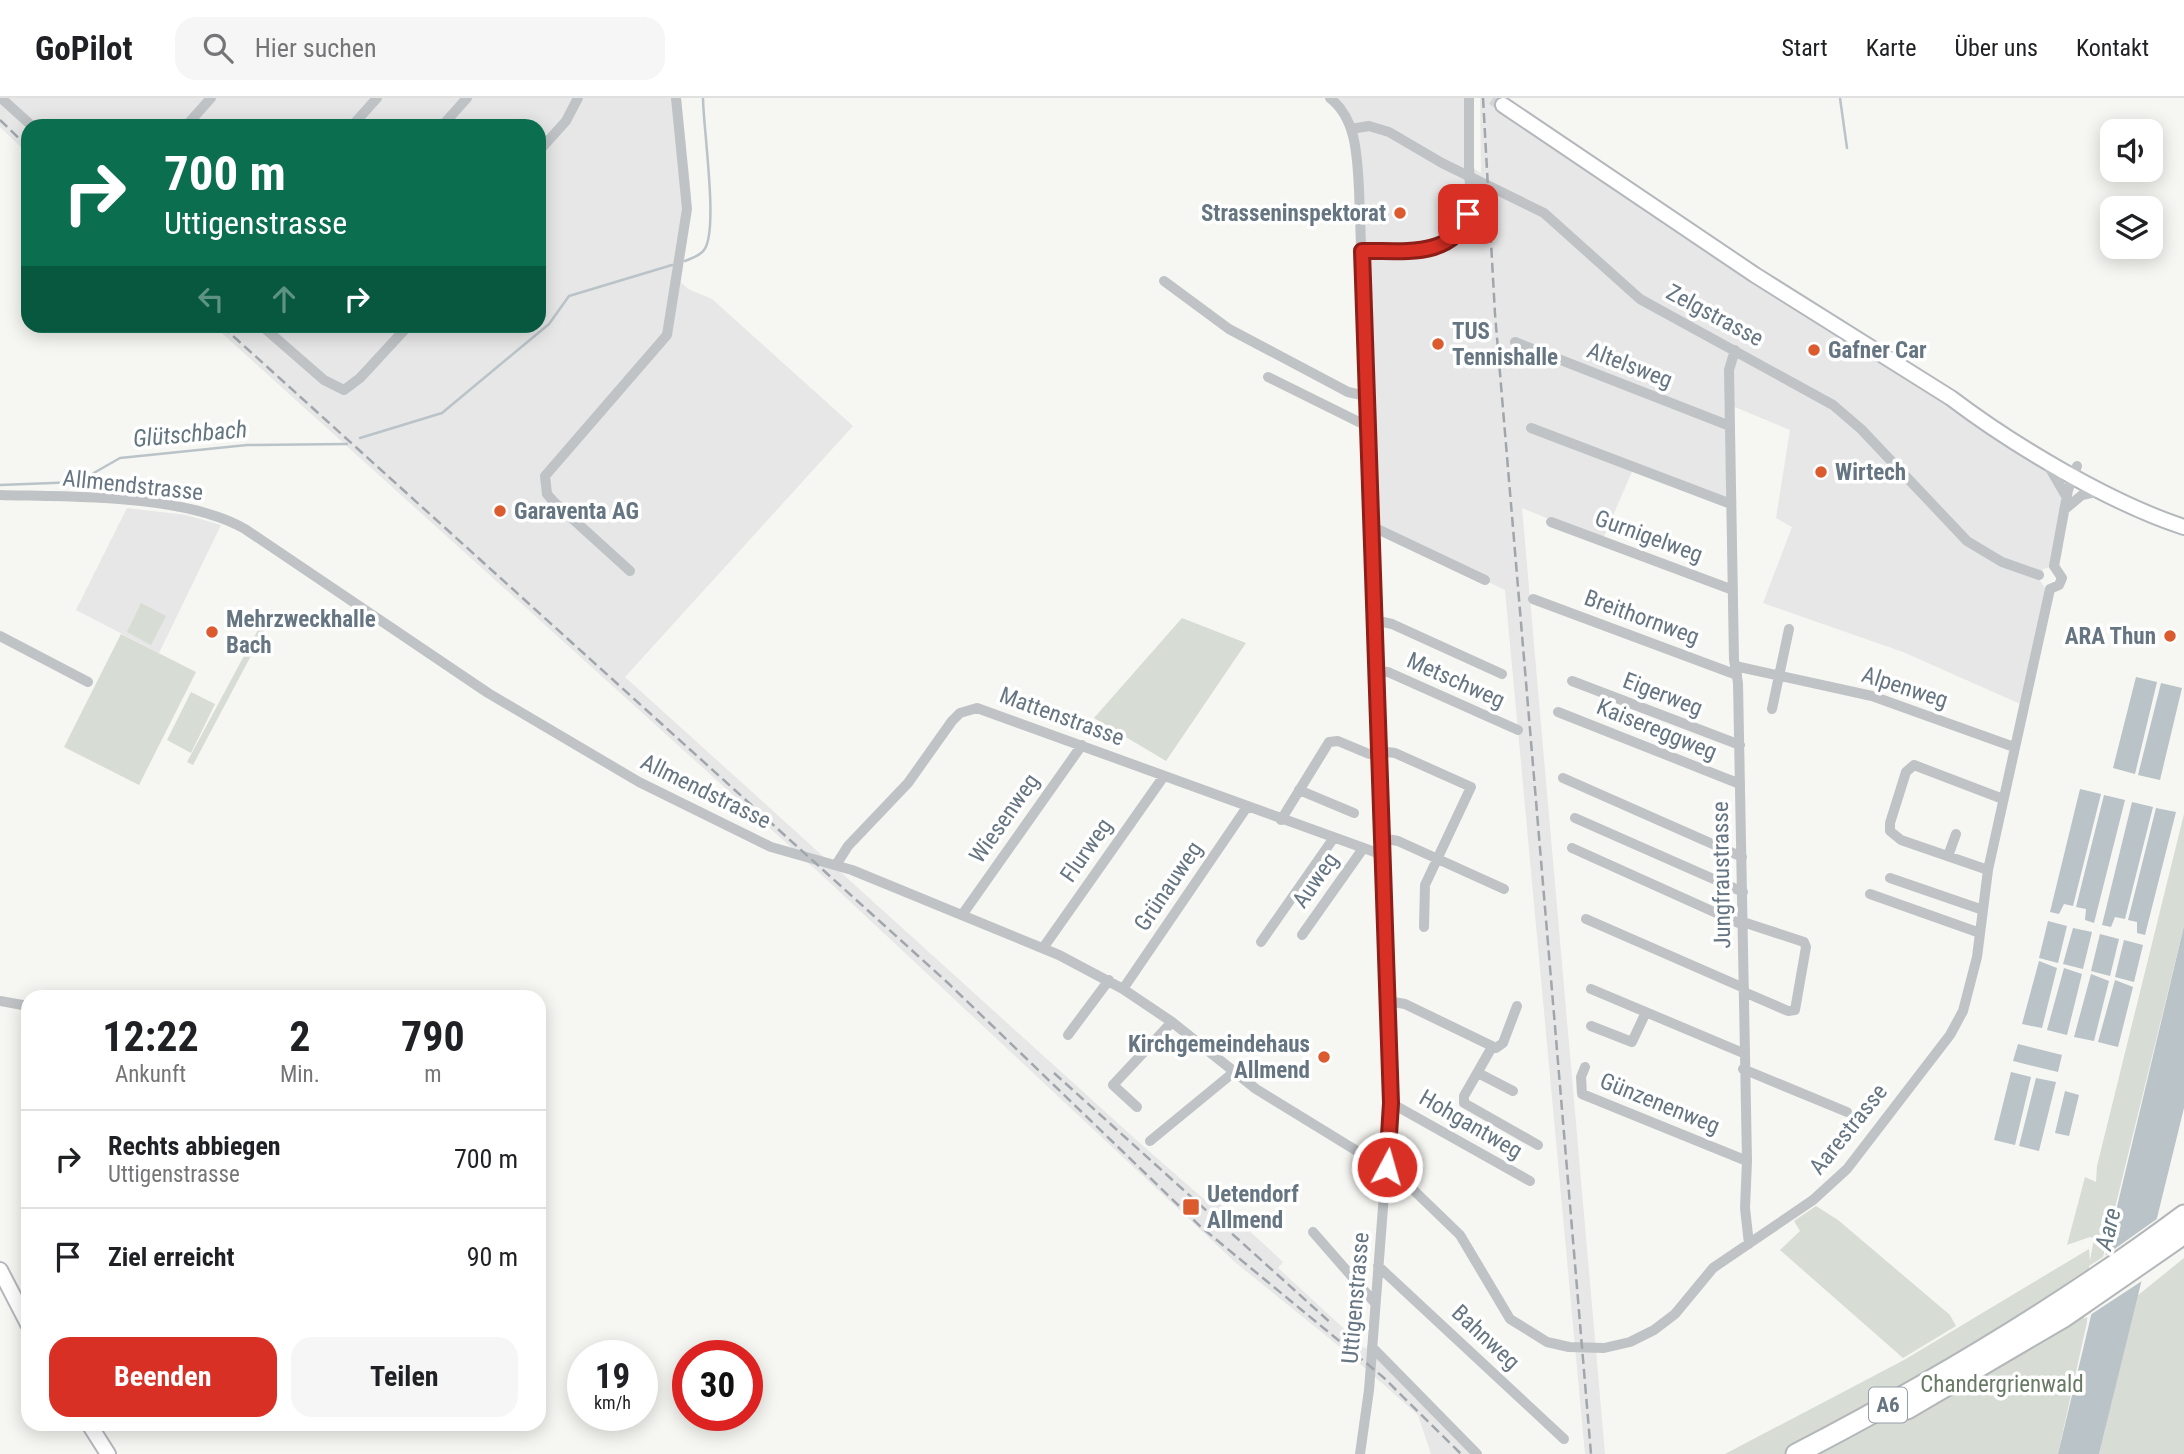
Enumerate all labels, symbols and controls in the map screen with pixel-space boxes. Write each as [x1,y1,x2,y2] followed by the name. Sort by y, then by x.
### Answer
[175,17,665,80] search box
[35,29,133,68] text: GoPilot
[199,29,237,67] icon: search
[255,33,377,63] text: Hier suchen
[1782,34,1828,62] text: Start
[1866,34,1916,62] text: Karte
[1954,34,2038,62] text: Über uns
[2076,34,2149,62] text: Kontakt
[2100,119,2163,259] map controls
[2100,119,2163,182] button: sound
[164,145,286,202] text: 700 m
[49,147,140,238] icon: right
[1438,184,1498,244] pin
[1449,195,1487,233] icon: arrive
[2100,196,2163,259] button: layers
[1201,200,1386,227] place label: Strasseninspektorat
[164,204,347,242] text: Uttigenstrasse
[1392,205,1408,221] marker: Strasseninspektorat
[1662,279,1768,352] street label: Zelgstrasse
[192,280,230,318] icon: left
[265,280,303,318] icon: ahead
[338,280,376,318] icon: right
[1452,318,1558,371] place label: TUS Tennishalle
[1430,336,1446,352] marker: TUS Tennishalle
[1583,337,1676,394] street label: Altelsweg
[1828,337,1927,364] place label: Gafner Car
[1806,342,1822,358] marker: Gafner Car
[132,415,248,453] water label: Glütschbach
[1835,459,1906,486] place label: Wirtech
[1813,464,1829,480] marker: Wirtech
[61,465,205,506] street label: Allmendstrasse
[514,498,639,525] place label: Garaventa AG
[492,503,508,519] marker: Garaventa AG
[1591,505,1706,568] street label: Gurnigelweg
[1581,584,1703,651] street label: Breithornweg
[226,606,376,659] place label: Mehrzweckhalle Bach
[2065,623,2156,650] place label: ARA Thun
[204,624,220,640] marker: Mehrzweckhalle Bach
[2162,628,2178,644] marker: ARA Thun
[1403,647,1509,714] street label: Metschweg
[1858,661,1951,714] street label: Alpenweg
[1619,667,1706,722] street label: Eigerweg
[996,681,1128,751] street label: Mattenstrasse
[1593,693,1721,766] street label: Kaisereggweg
[636,748,775,835] street label: Allmendstrasse
[964,768,1045,868] street label: Wiesenweg
[1707,801,1736,949] street label: Jungfraustrasse
[1055,813,1118,887] street label: Flurweg
[1129,836,1208,936] street label: Grünauweg
[1287,847,1344,913] street label: Auweg
[102,1012,199,1061] text: 12:22
[289,1012,310,1061] text: 2
[401,1012,465,1061] text: 790
[1128,1031,1310,1084] place label: Kirchgemeindehaus Allmend
[1316,1049,1332,1065] marker: Kirchgemeindehaus Allmend
[115,1061,186,1088] text: Ankunft
[280,1061,320,1088] text: Min.
[424,1061,442,1088] text: m
[1596,1067,1724,1140] street label: Günzenenweg
[1804,1079,1893,1180] street label: Aarestrasse
[1415,1084,1527,1165] street label: Hohgantweg
[1350,1130,1424,1204] position arrow
[108,1131,281,1161] text: Rechts abbiegen
[49,1140,87,1178] icon: right
[454,1144,518,1174] text: 700 m
[108,1161,240,1188] text: Uttigenstrasse
[1207,1181,1299,1234] place label: Uetendorf Allmend
[1181,1197,1201,1217] marker: Uetendorf Allmend
[2089,1205,2127,1254] water label: Aare
[1336,1231,1375,1365] street label: Uttigenstrasse
[49,1238,87,1276] icon: arrive
[108,1242,234,1272] text: Ziel erreicht
[467,1242,518,1272] text: 90 m
[1446,1299,1525,1376] street label: Bahnweg
[49,1337,277,1417] button: Beenden
[291,1337,518,1417] button: Teilen
[672,1340,763,1431] speed limit sign: 30
[595,1356,630,1397] text: 19
[1920,1371,2084,1398] park label: Chandergrienwald
[1869,1388,1907,1422] road number: A6
[594,1392,631,1413] text: km/h

